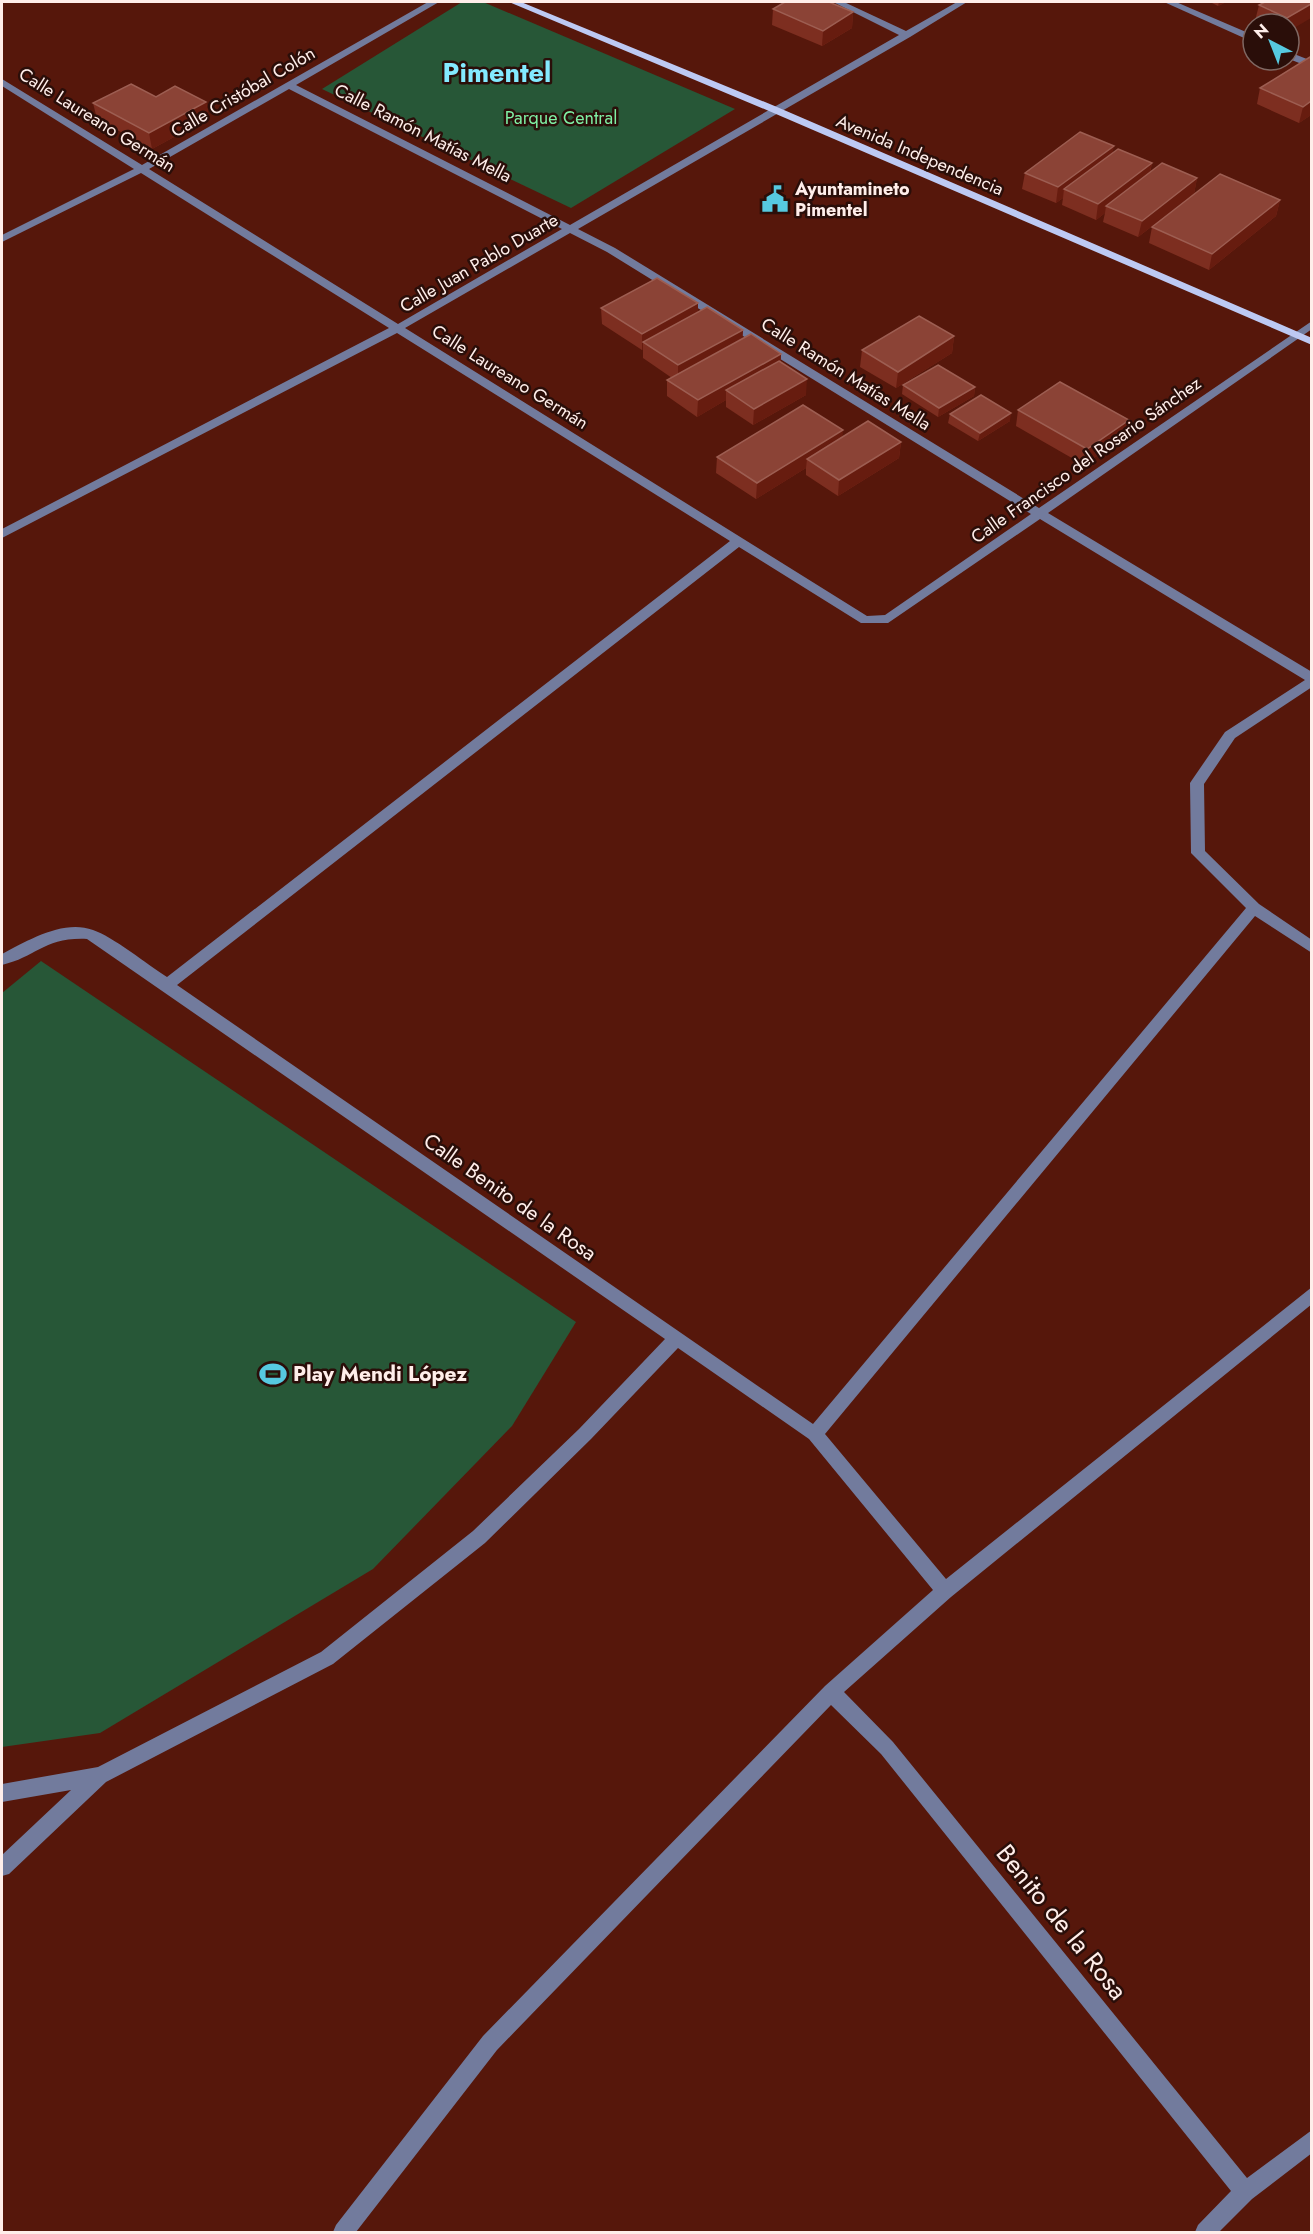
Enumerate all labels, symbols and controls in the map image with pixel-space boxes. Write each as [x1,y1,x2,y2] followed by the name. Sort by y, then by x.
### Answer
[1241,12,1301,72] north arrow
[1249,18,1274,44] text: N
[166,40,320,144] street label: Calle Cristóbal Colón
[443,53,551,92] district label: Pimentel
[14,61,180,179] street label: Calle Laureano Germán
[330,77,516,189] street label: Calle Ramón Matías Mella
[505,105,617,131] park label: Parque Central
[832,108,1008,202] street label: Avenida Independencia
[794,176,910,223] place label: Ayuntamineto Pimentel
[760,184,790,214] public building icon: Ayuntamineto Pimentel
[395,207,563,319] street label: Calle Juan Pablo Duarte
[756,311,936,437] street label: Calle Ramón Matías Mella
[427,318,593,436] street label: Calle Laureano Germán
[966,370,1207,550] street label: Calle Francisco del Rosario Sánchez
[417,1126,603,1268] street label: Calle Benito de la Rosa
[258,1359,288,1389] sports icon: Play Mendi López
[293,1359,467,1389] place label: Play Mendi López
[987,1836,1137,2008] street label: Benito de la Rosa

